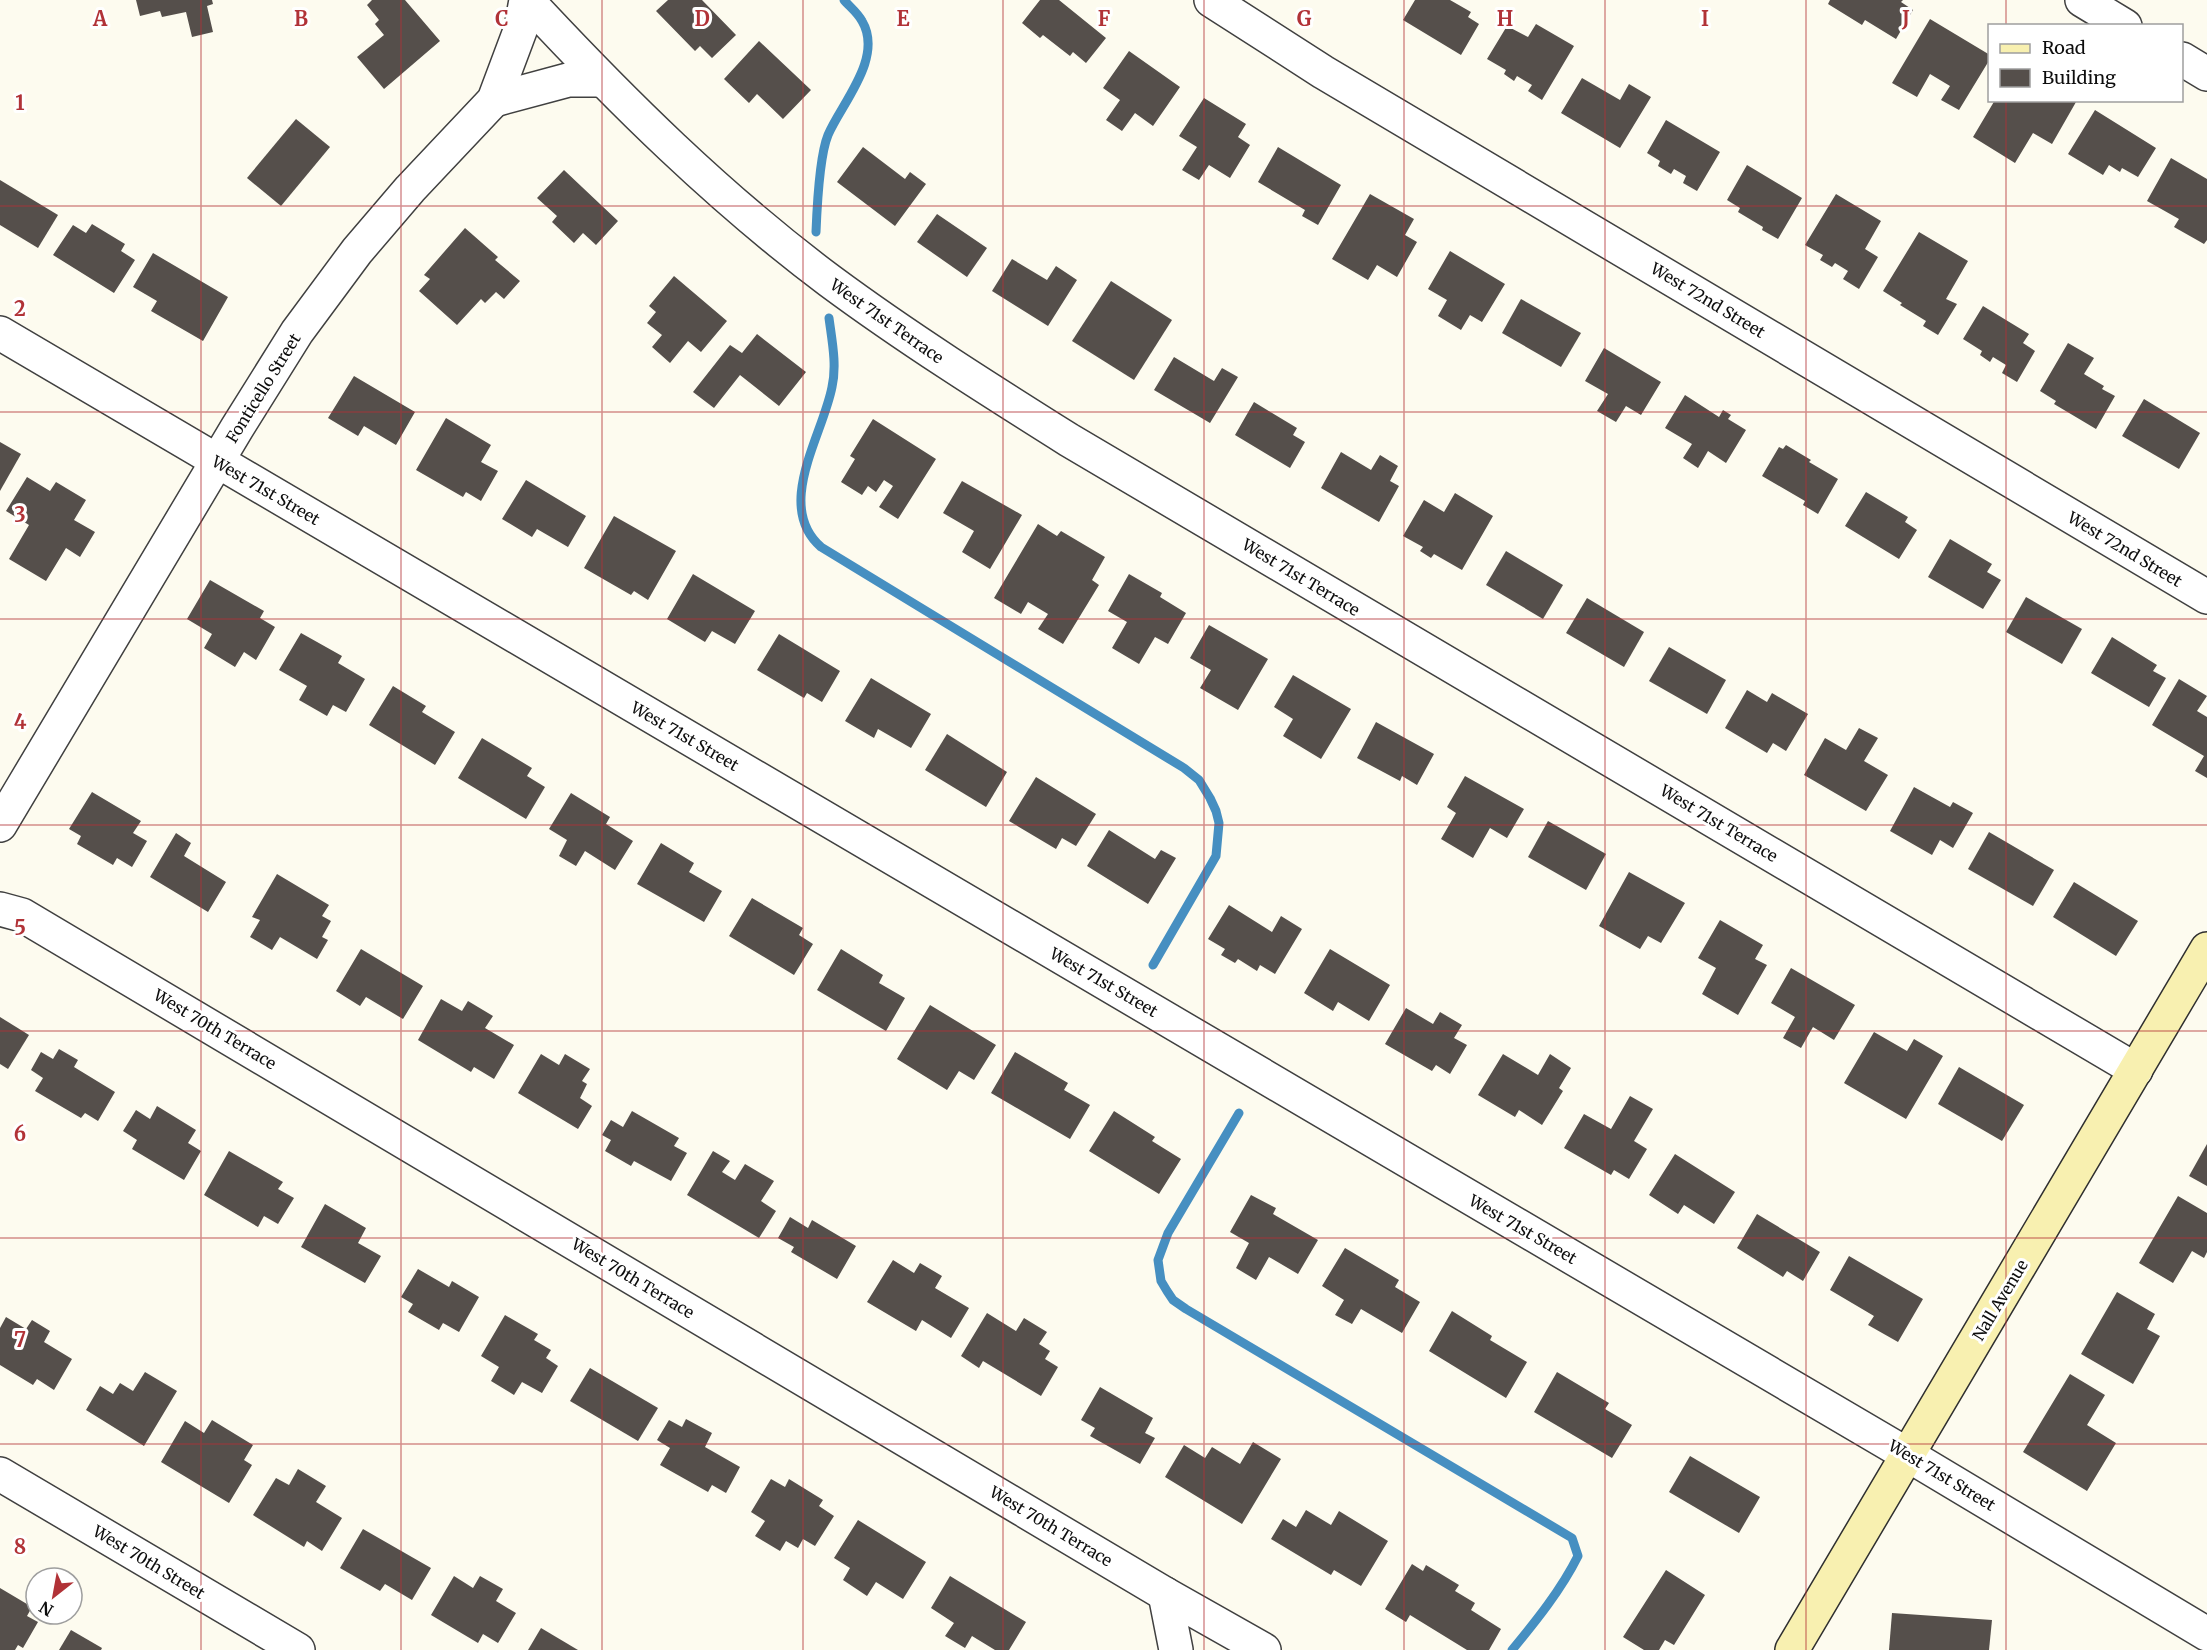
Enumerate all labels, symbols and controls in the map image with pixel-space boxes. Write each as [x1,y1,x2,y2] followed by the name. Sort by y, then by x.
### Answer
[92,6,108,31] text: A
[294,6,308,31] text: B
[495,6,509,31] text: C
[694,6,710,31] text: D
[896,6,910,31] text: E
[1098,6,1111,31] text: F
[1297,6,1312,31] text: G
[1497,6,1513,31] text: H
[1701,6,1709,31] text: I
[1901,6,1910,31] text: J
[1988,24,2183,102] legend
[2042,36,2086,59] text: Road
[2042,66,2116,89] text: Building
[15,90,25,115] text: 1
[1646,258,1769,342] street label: West 72nd Street
[826,274,947,368] street label: West 71st Terrace
[14,296,26,321] text: 2
[221,329,305,446] street label: Fonticello Street
[208,451,324,529] street label: West 71st Street
[14,502,26,527] text: 3
[2063,507,2186,591] street label: West 72nd Street
[1238,533,1363,620] street label: West 71st Terrace
[627,697,743,775] street label: West 71st Street
[14,709,27,734] text: 4
[1656,779,1781,866] street label: West 71st Terrace
[14,915,26,940] text: 5
[1046,943,1162,1021] street label: West 71st Street
[149,984,280,1073] street label: West 70th Terrace
[14,1121,26,1146] text: 6
[1465,1190,1581,1268] street label: West 71st Street
[567,1233,698,1322] street label: West 70th Terrace
[1968,1256,2032,1344] street label: Nall Avenue
[14,1327,26,1352] text: 7
[1884,1435,2000,1515] street label: West 71st Street
[985,1481,1116,1570] street label: West 70th Terrace
[89,1520,209,1604] street label: West 70th Street
[14,1534,26,1559] text: 8
[24,1566,84,1626] north arrow
[35,1597,57,1621] text: N

